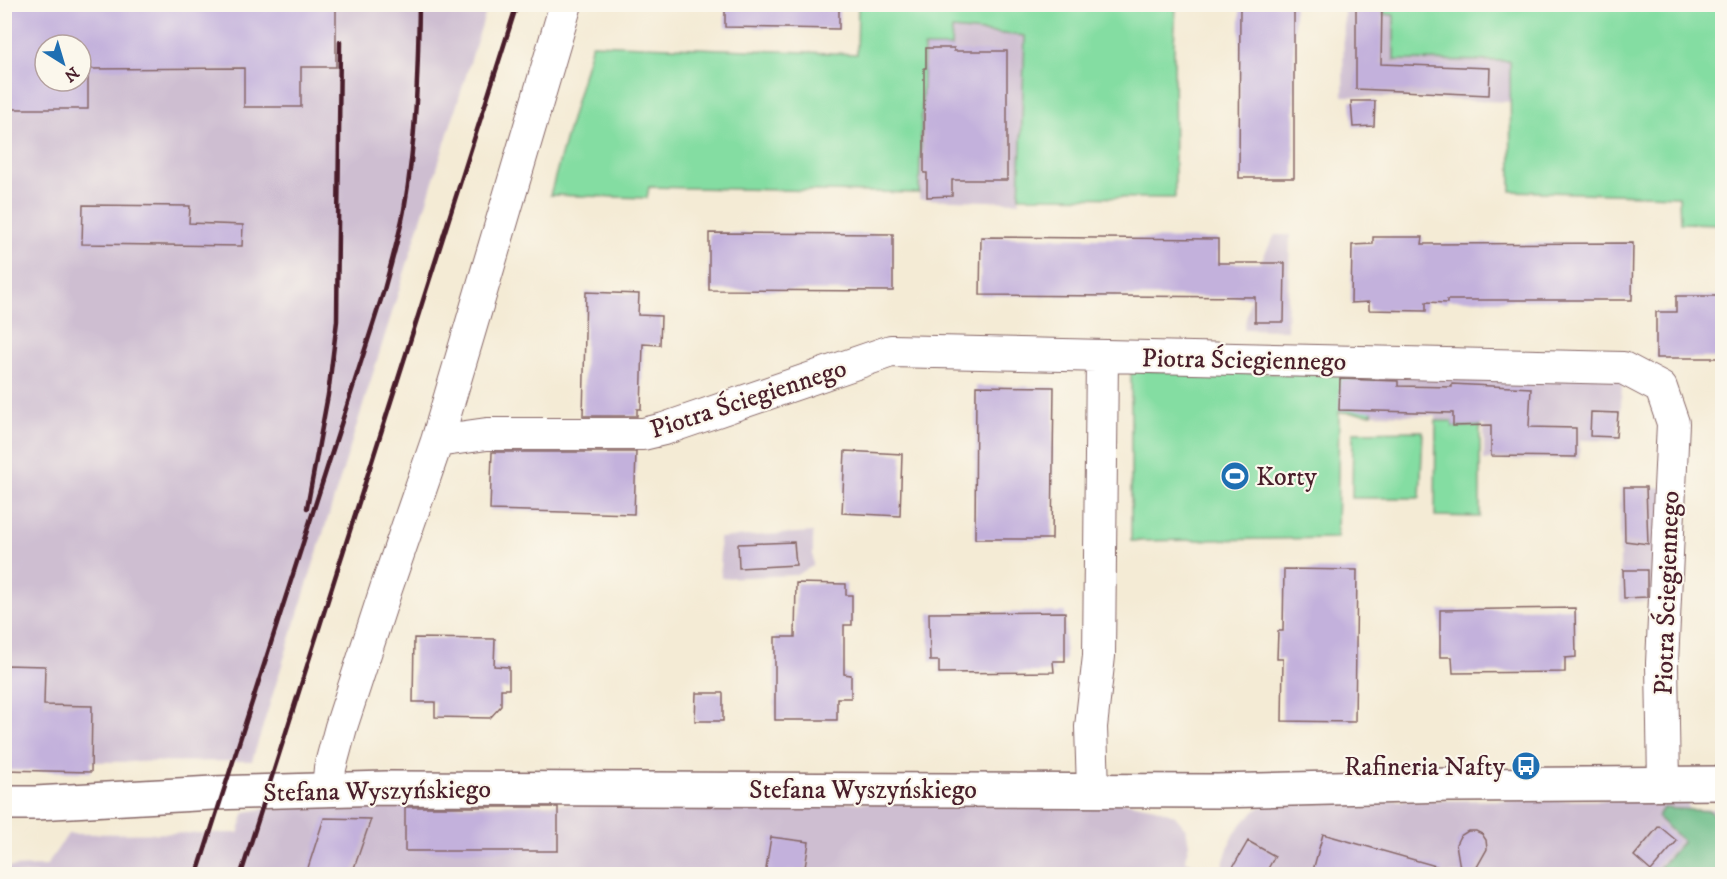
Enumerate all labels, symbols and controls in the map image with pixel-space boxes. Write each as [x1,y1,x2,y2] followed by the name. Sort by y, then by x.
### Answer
[33,33,93,93] north arrow
[60,62,83,86] text: N
[1141,341,1347,379] street label: Piotra Ściegiennego
[646,351,851,447] street label: Piotra Ściegiennego
[1219,460,1251,492] sports icon: Korty
[1256,461,1318,494] place label: Korty
[1646,490,1688,696] street label: Piotra Ściegiennego
[1510,750,1542,782] bus stop icon: Rafineria Nafty
[1344,751,1506,784] place label: Rafineria Nafty
[263,773,491,810] street label: Stefana Wyszyńskiego
[749,774,977,807] street label: Stefana Wyszyńskiego

